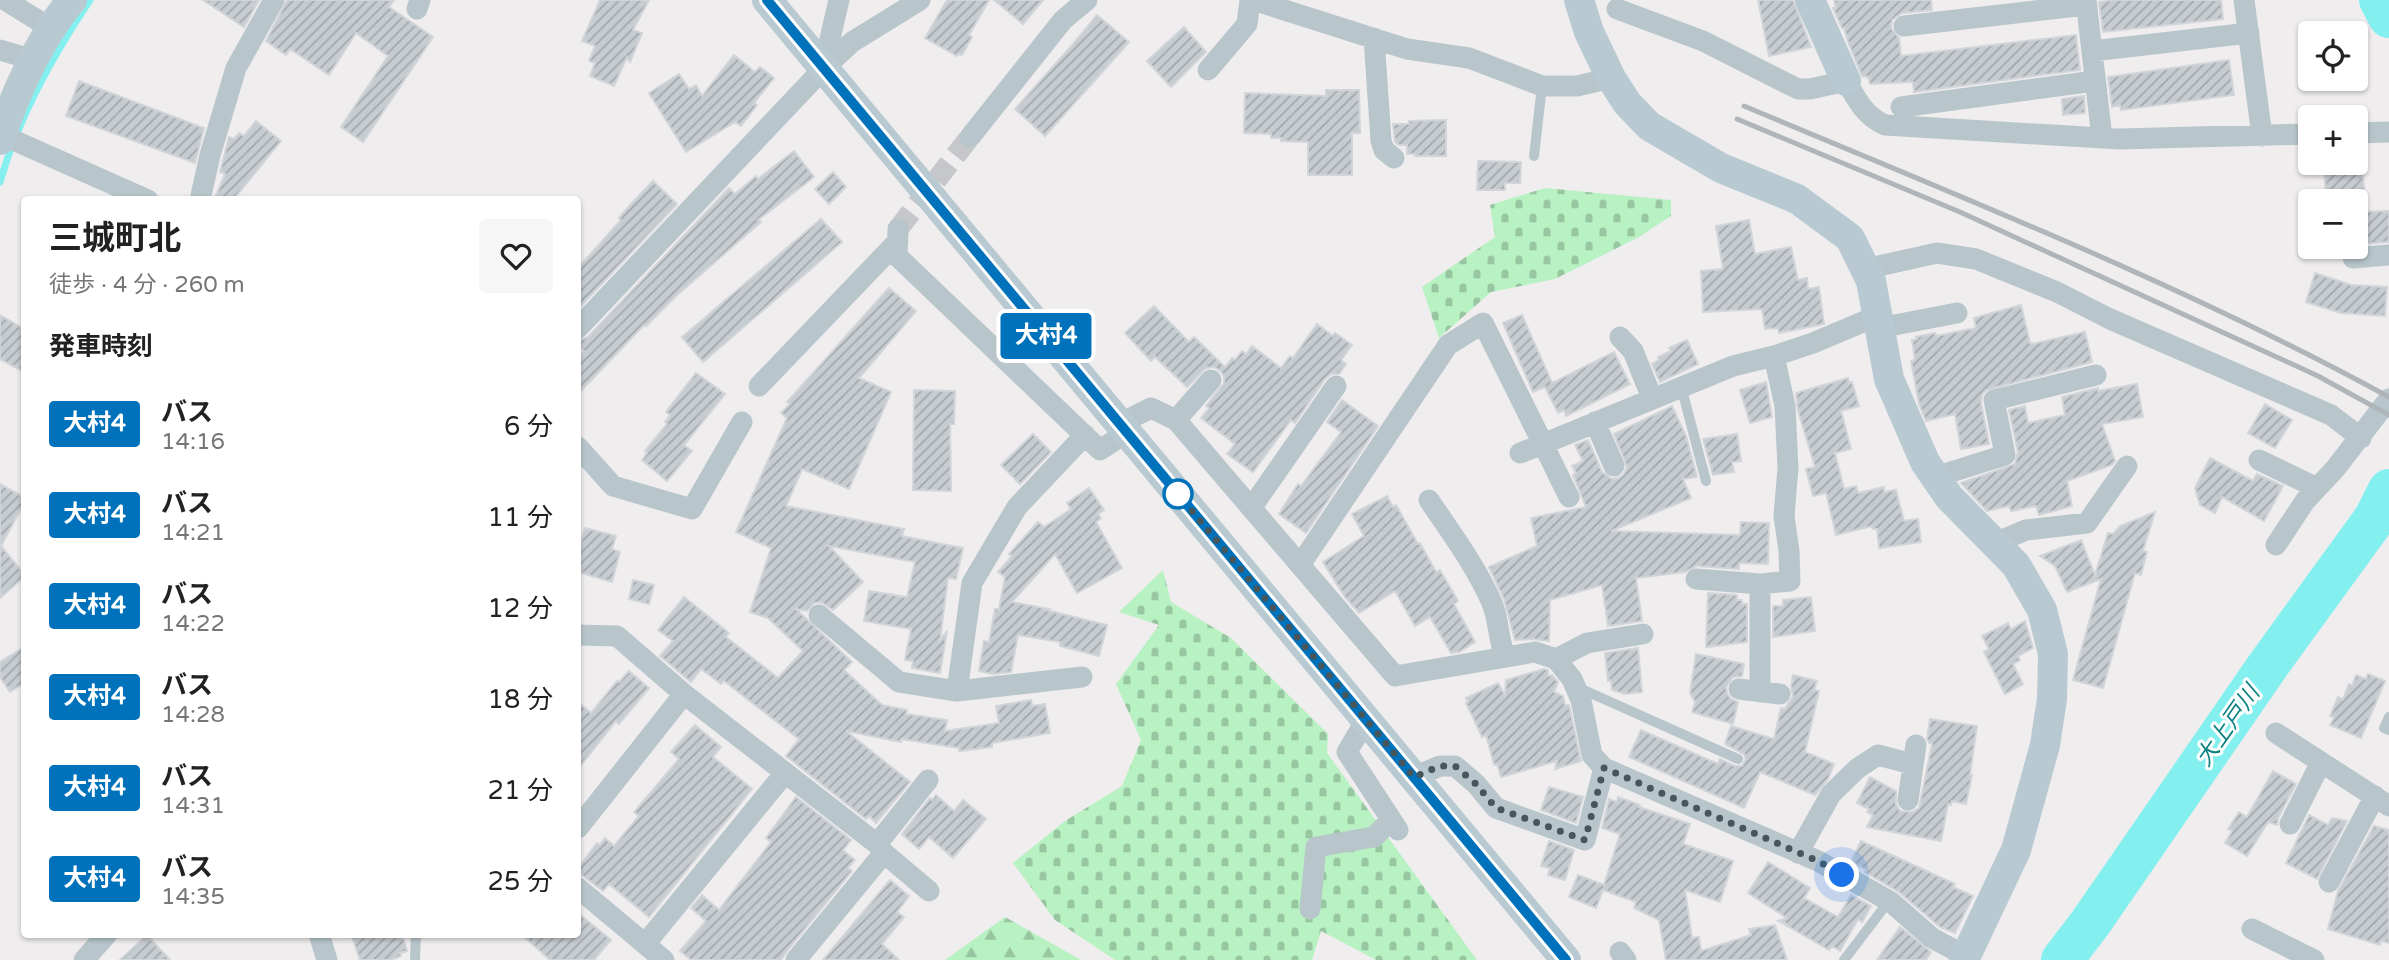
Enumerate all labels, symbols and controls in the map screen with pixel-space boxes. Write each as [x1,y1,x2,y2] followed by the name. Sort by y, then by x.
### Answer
[2298,21,2368,259] map controls
[2298,21,2368,91] button: locate
[2298,105,2368,175] button: +
[2298,189,2368,259] button: −
[49,219,181,258] text: 三城町北
[479,219,553,293] button: heart
[49,271,245,299] text: 徒歩 · 4 分 · 260 m
[1006,313,1086,359] line badge: 大村4
[1014,321,1078,350] text: 大村4
[49,331,153,362] text: 発車時刻
[161,397,213,428] text: バス
[63,409,126,438] text: 大村4
[504,411,553,442] text: 6 分
[161,428,225,456] text: 14:16
[1163,479,1193,509] unlabelled marker
[161,488,213,519] text: バス
[63,500,126,529] text: 大村4
[488,502,553,533] text: 11 分
[161,519,225,547] text: 14:21
[161,579,213,610] text: バス
[63,591,126,620] text: 大村4
[488,593,553,624] text: 12 分
[161,610,225,638] text: 14:22
[161,670,213,701] text: バス
[2190,678,2268,772] water label: 大上戸川
[63,682,126,711] text: 大村4
[488,684,553,715] text: 18 分
[161,701,225,729] text: 14:28
[161,761,213,792] text: バス
[63,773,126,802] text: 大村4
[488,775,553,806] text: 21 分
[161,792,225,820] text: 14:31
[161,852,213,883] text: バス
[1824,857,1859,892] your location
[63,864,126,893] text: 大村4
[488,866,553,897] text: 25 分
[161,883,225,911] text: 14:35

